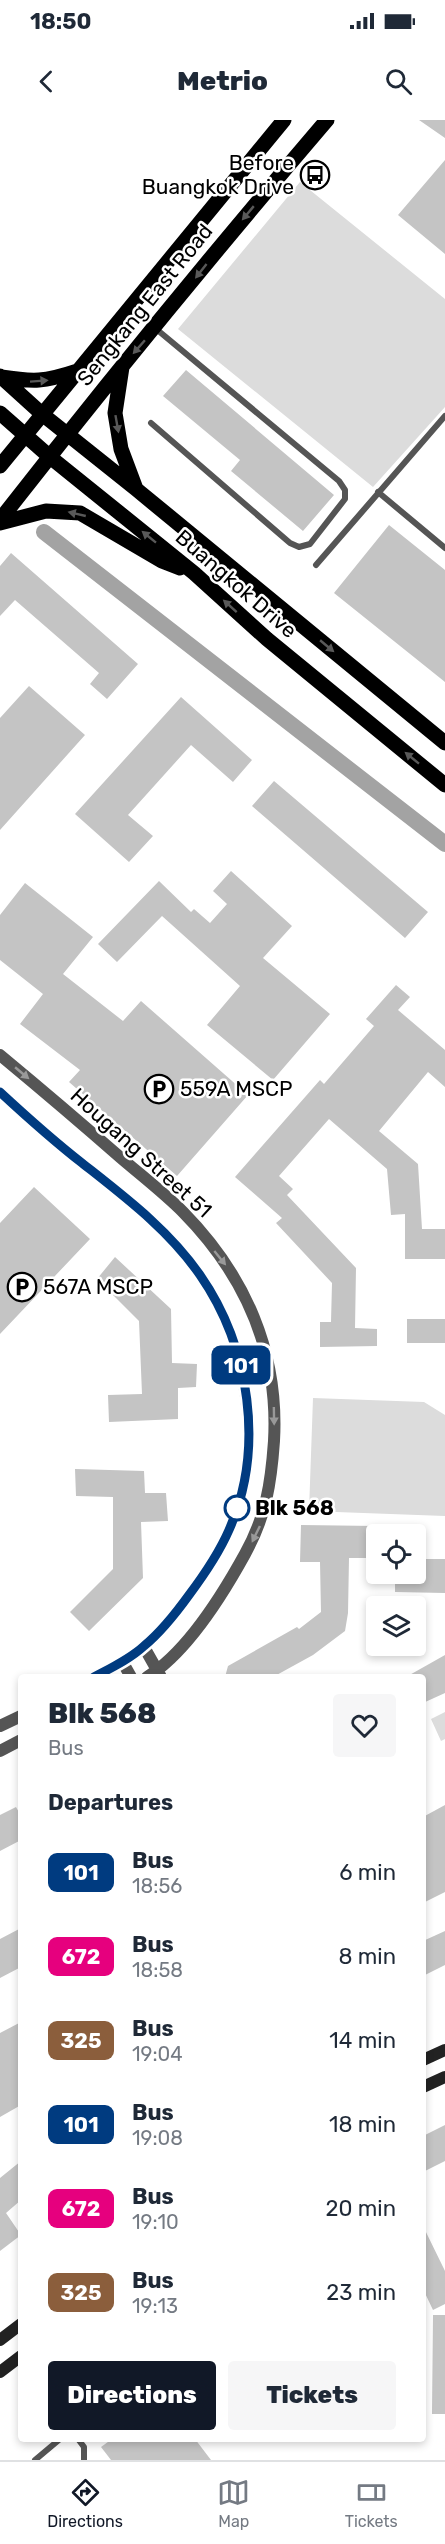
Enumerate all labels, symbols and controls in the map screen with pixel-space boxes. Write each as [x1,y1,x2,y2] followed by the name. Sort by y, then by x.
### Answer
[30,8,91,35] text: 18:50
[30,65,63,98] icon: back
[177,65,268,97] text: Metrio
[382,65,415,98] icon: search
[142,150,294,199] place label: Before Buangkok Drive
[299,159,331,191] bus stop icon: Before Buangkok Drive
[242,205,255,220] one-way arrow
[72,219,218,391] street label: Sengkang East Road
[194,263,207,279] one-way arrow
[133,339,146,354] one-way arrow
[30,376,49,386] one-way arrow
[112,414,121,433] one-way arrow
[68,509,86,519] one-way arrow
[171,524,302,643] street label: Buangkok Drive
[141,531,156,543] one-way arrow
[223,599,238,613] one-way arrow
[319,640,335,653] one-way arrow
[404,752,419,764] one-way arrow
[14,1067,30,1080] one-way arrow
[143,1073,175,1105] parking icon: 559A MSCP
[180,1076,293,1101] place label: 559A MSCP
[66,1083,217,1223] street label: Hougang Street 51
[213,1250,226,1265] one-way arrow
[6,1271,38,1303] parking icon: 567A MSCP
[43,1274,153,1299] place label: 567A MSCP
[206,1346,276,1384] line badge: 101
[223,1353,259,1378] text: 101
[269,1406,279,1425] one-way arrow
[224,1495,250,1521] marker: Blk 568
[255,1495,334,1520] place label: Blk 568
[366,1524,426,1656] map controls
[366,1524,426,1584] button: locate
[251,1525,260,1542] one-way arrow
[366,1596,426,1656] button: layers
[333,1694,396,1757] button: heart
[48,1697,156,1730] text: Blk 568
[48,1736,84,1760] text: Bus
[48,1789,173,1816] text: Departures
[132,1847,174,1874] text: Bus
[339,1859,396,1886] text: 6 min
[63,1860,99,1885] text: 101
[132,1874,182,1898] text: 18:56
[132,1931,174,1958] text: Bus
[338,1943,396,1970] text: 8 min
[62,1944,100,1969] text: 672
[132,1958,183,1982] text: 18:58
[132,2015,174,2042] text: Bus
[329,2027,396,2054] text: 14 min
[60,2028,102,2053] text: 325
[132,2042,183,2066] text: 19:04
[132,2099,174,2126] text: Bus
[329,2111,396,2138] text: 18 min
[63,2112,99,2137] text: 101
[132,2126,183,2150] text: 19:08
[132,2183,174,2210] text: Bus
[326,2195,396,2222] text: 20 min
[62,2196,100,2221] text: 672
[132,2210,179,2234] text: 19:10
[132,2267,174,2294] text: Bus
[326,2279,396,2306] text: 23 min
[60,2280,102,2305] text: 325
[132,2294,178,2318] text: 19:13
[48,2361,216,2430] button: Directions
[228,2361,396,2430] button: Tickets
[47,2476,123,2531] tab: Directions
[217,2476,250,2531] tab: Map
[345,2476,398,2531] tab: Tickets

